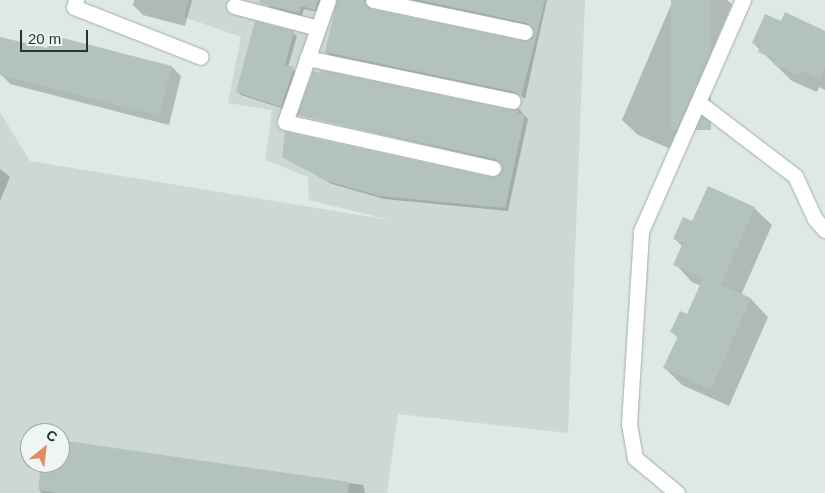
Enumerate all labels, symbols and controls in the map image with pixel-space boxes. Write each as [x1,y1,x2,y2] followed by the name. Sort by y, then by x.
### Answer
[22,20,90,52] scale bar
[28,30,61,47] text: 20 m
[20,423,70,473] north arrow
[43,426,60,445] text: С

